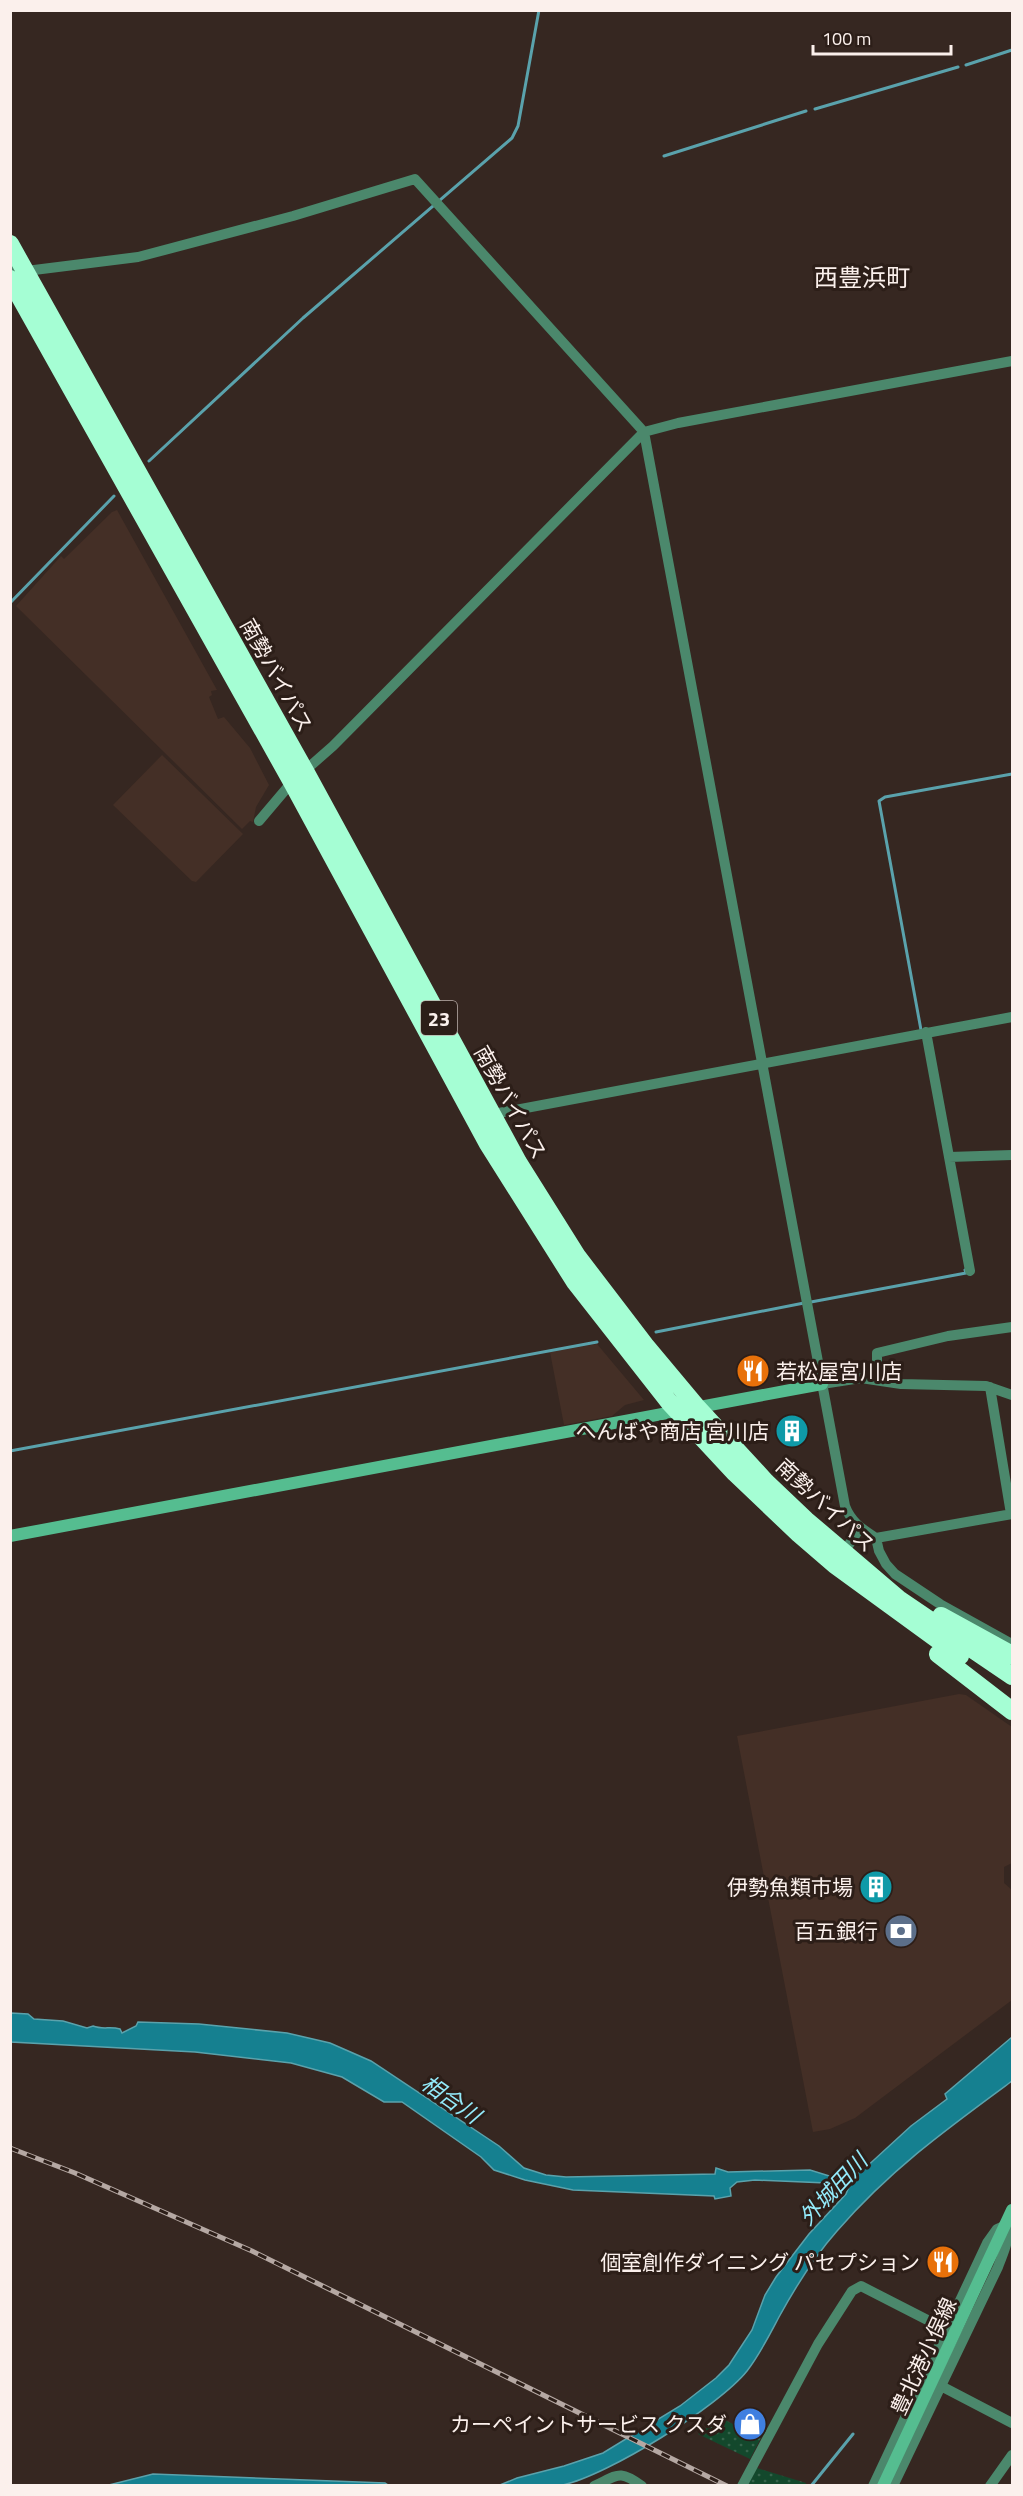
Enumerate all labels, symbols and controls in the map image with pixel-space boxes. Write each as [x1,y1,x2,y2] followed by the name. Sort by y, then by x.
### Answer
[813,18,951,56] scale bar
[822,25,871,52] text: 100 m
[814,259,910,295] district label: 西豊浜町
[233,612,321,738] street label: 南勢バイパス
[421,1001,457,1035] road number: 23
[467,1039,555,1165] street label: 南勢バイパス
[735,1353,771,1389] restaurant icon: 若松屋宮川店
[776,1355,902,1387] place label: 若松屋宮川店
[774,1413,810,1449] building icon: へんばや商店 宮川店
[575,1415,769,1447] place label: へんばや商店 宮川店
[769,1450,883,1560] street label: 南勢バイパス
[858,1869,894,1905] building icon: 伊勢魚類市場
[727,1871,853,1903] place label: 伊勢魚類市場
[883,1913,919,1949] bank icon: 百五銀行
[794,1915,878,1947] place label: 百五銀行
[414,2066,489,2133] water label: 相合川
[791,2144,877,2233] water label: 外城田川
[925,2244,961,2280] restaurant icon: 個室創作ダイニング パセプション
[600,2246,920,2278] place label: 個室創作ダイニング パセプション
[882,2292,964,2420] street label: 豊北港小俣線
[732,2406,768,2442] shop icon: カーペイントサービス クスダ
[450,2408,727,2440] place label: カーペイントサービス クスダ

